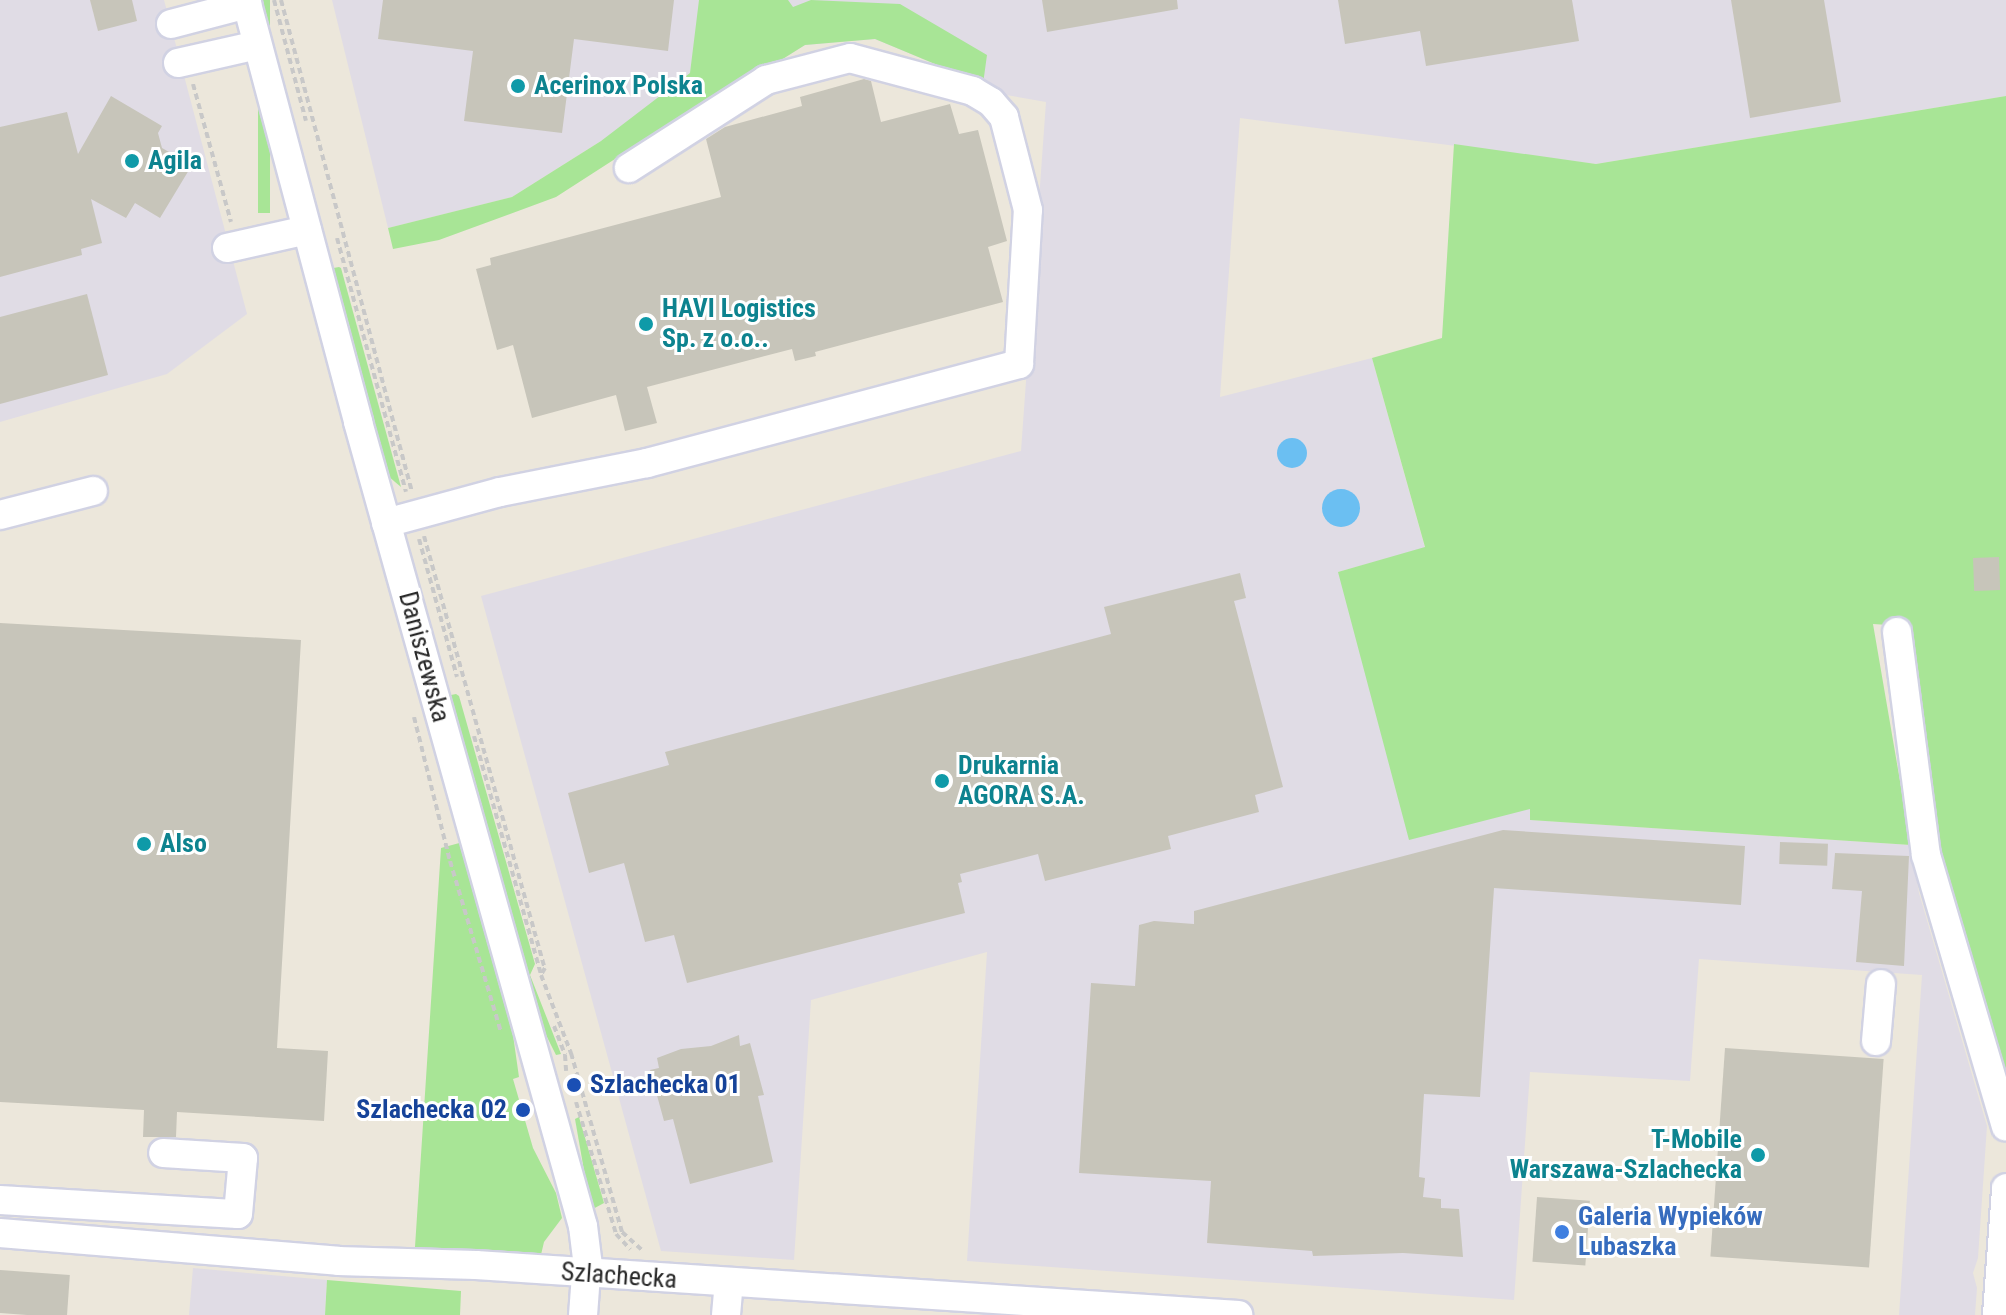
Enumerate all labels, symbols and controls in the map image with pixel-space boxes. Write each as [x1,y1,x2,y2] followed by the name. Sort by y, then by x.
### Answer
[534,70,703,102] place label: Acerinox Polska
[509,77,527,95] marker: Acerinox Polska
[148,145,202,177] place label: Agila
[123,152,141,170] marker: Agila
[662,293,816,354] place label: HAVI Logistics Sp. z o.o..
[637,315,655,333] marker: HAVI Logistics Sp. z o.o..
[392,588,456,726] street label: Daniszewska
[958,750,1085,812] place label: Drukarnia AGORA S.A.
[933,772,951,790] marker: Drukarnia AGORA S.A.
[160,828,207,860] place label: Also
[135,835,153,853] marker: Also
[590,1069,741,1101] place label: Szlachecka 01
[565,1076,583,1094] marker: Szlachecka 01
[356,1094,507,1126] place label: Szlachecka 02
[514,1101,532,1119] marker: Szlachecka 02
[1510,1124,1742,1186] place label: T-Mobile Warszawa-Szlachecka
[1749,1146,1767,1164] marker: T-Mobile Warszawa-Szlachecka
[1578,1201,1763,1262] place label: Galeria Wypieków Lubaszka
[1553,1223,1571,1241] marker: Galeria Wypieków Lubaszka
[560,1256,678,1296] street label: Szlachecka

